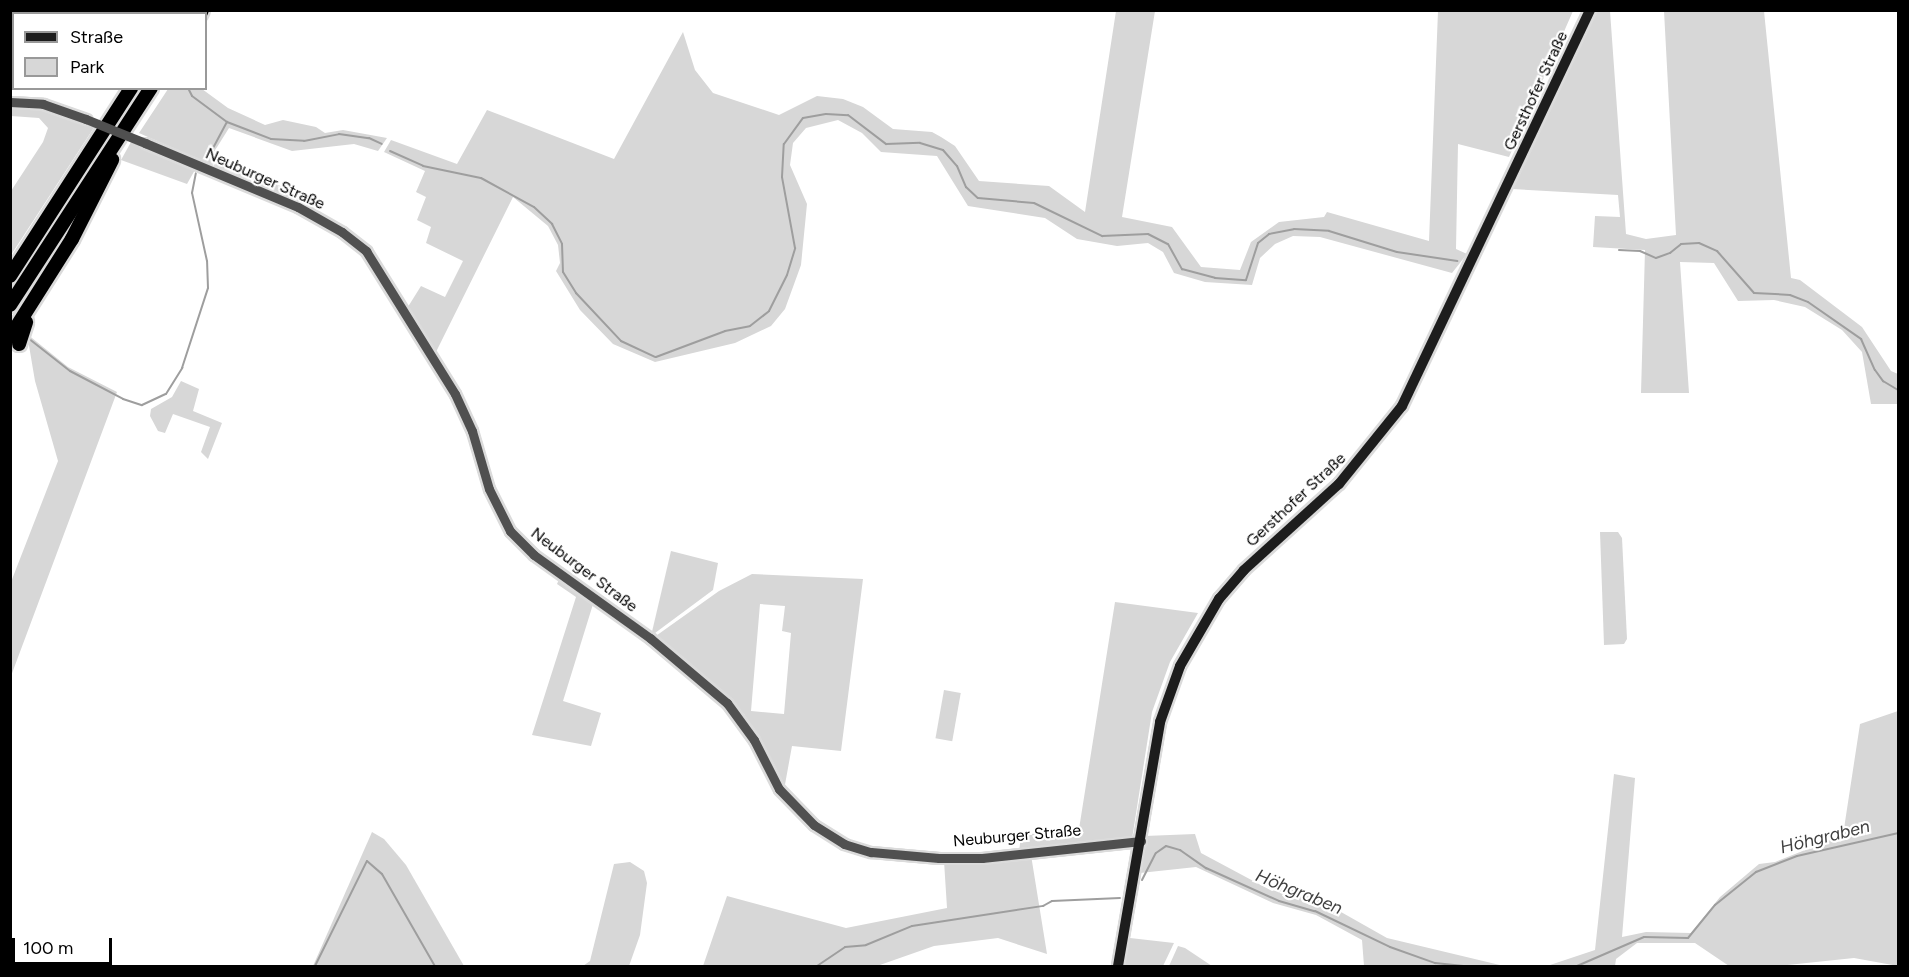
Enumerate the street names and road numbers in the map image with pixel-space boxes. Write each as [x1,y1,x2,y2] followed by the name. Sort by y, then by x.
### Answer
[1500,28,1572,154] street label: Gersthofer Straße
[202,144,328,214] street label: Neuburger Straße
[1242,449,1350,551] street label: Gersthofer Straße
[527,524,641,616] street label: Neuburger Straße
[952,821,1082,851] street label: Neuburger Straße

